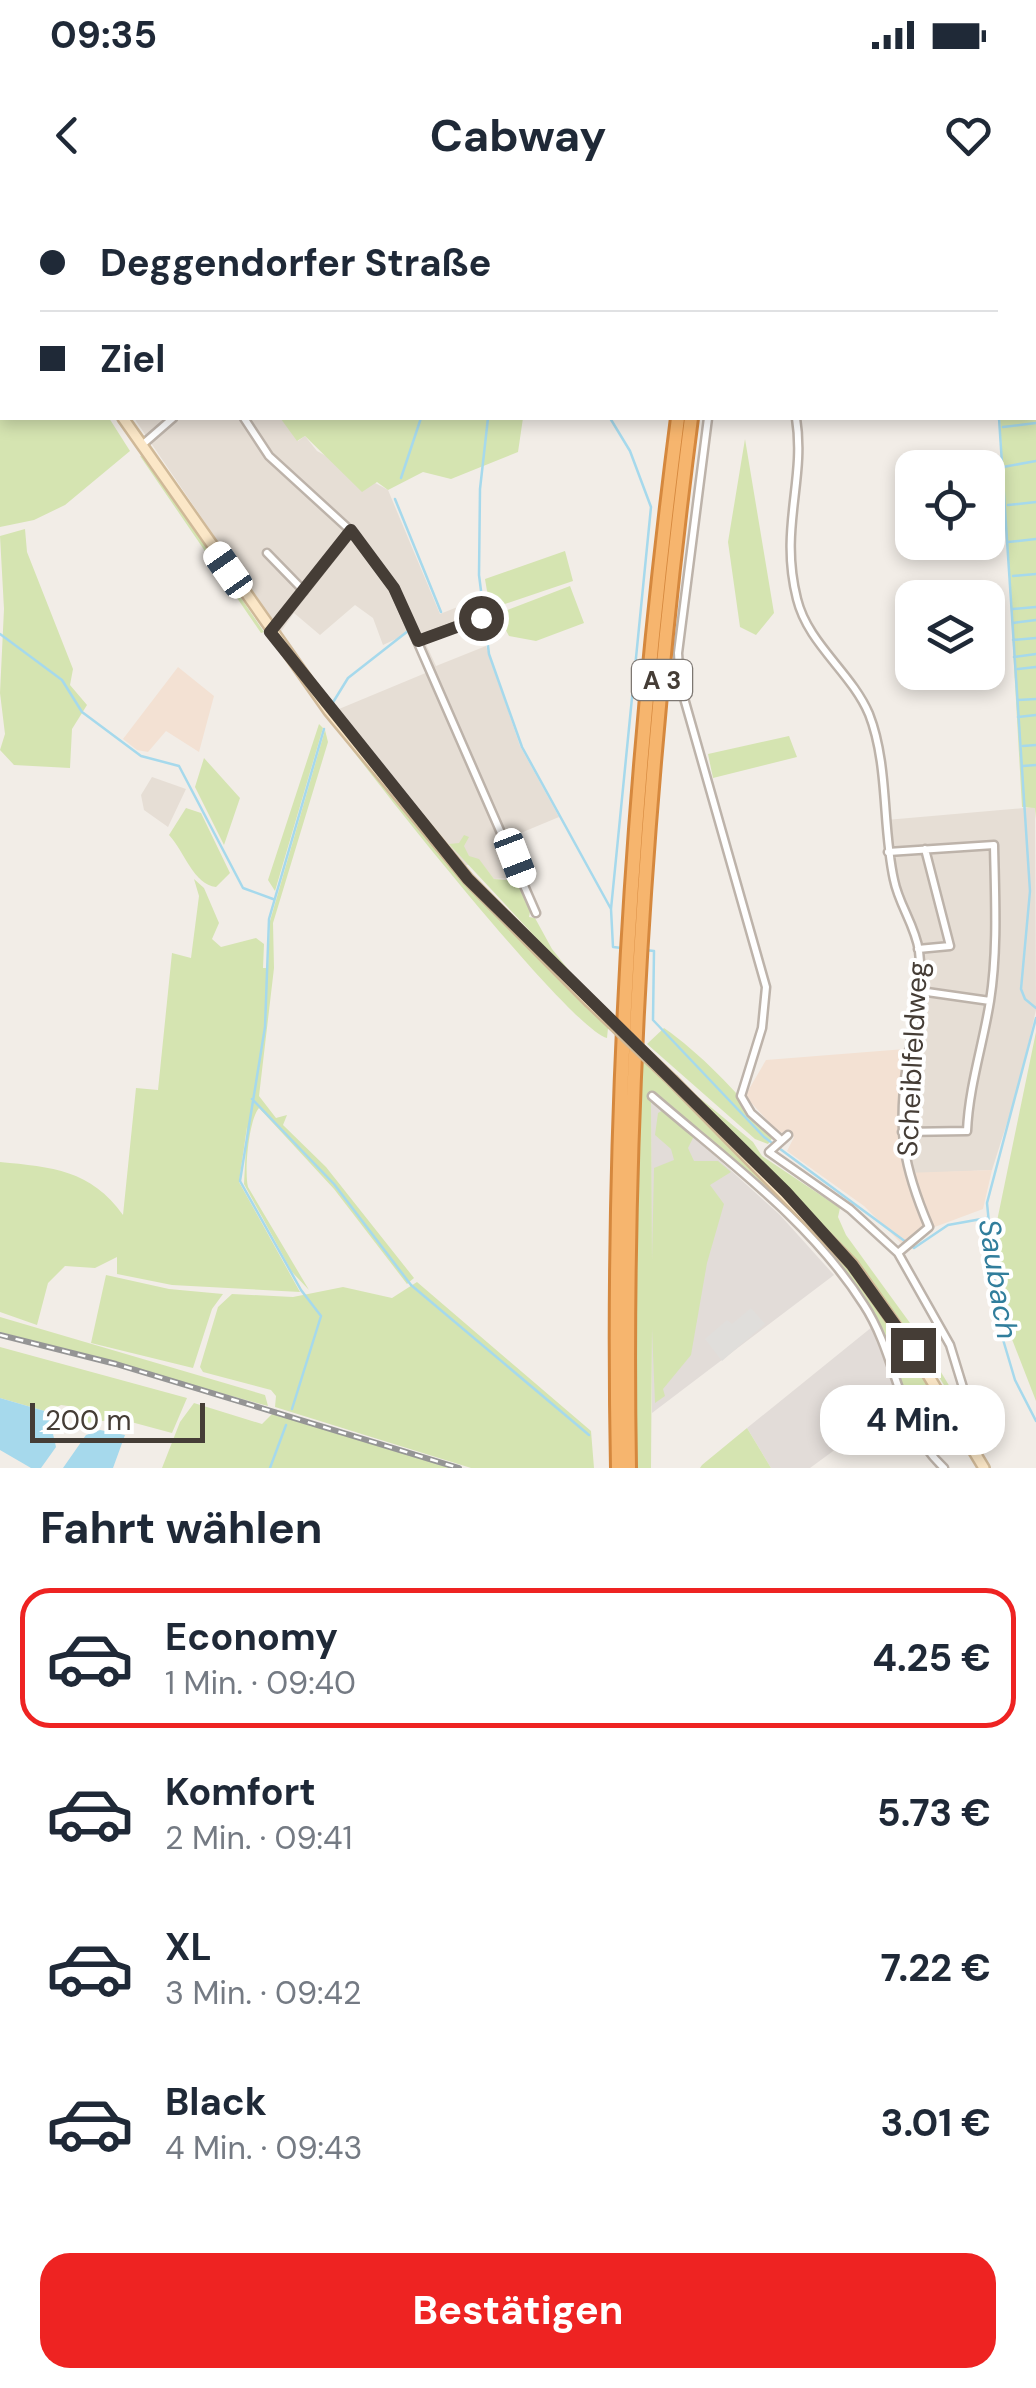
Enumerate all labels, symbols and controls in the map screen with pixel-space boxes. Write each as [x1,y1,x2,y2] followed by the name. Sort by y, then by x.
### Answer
[50,10,157,60] text: 09:35
[430,106,606,165] text: Cabway
[40,108,95,163] icon: back
[941,108,996,163] icon: heart
[100,238,491,288] text: Deggendorfer Straße
[100,334,165,384] text: Ziel
[895,450,1005,690] map controls
[895,450,1005,560] button: locate
[199,537,257,603] car
[895,580,1005,690] button: layers
[459,596,504,641] route start
[632,660,692,700] road number: A 3
[490,825,540,891] car
[889,960,936,1158] street label: Scheiblfeldweg
[970,1216,1027,1342] water label: Saubach
[891,1328,936,1373] route end
[820,1385,1006,1455] callout: 4 Min.
[30,1398,205,1442] scale bar
[866,1399,959,1441] text: 4 Min.
[45,1402,132,1439] text: 200 m
[40,1498,322,1557] text: Fahrt wählen
[165,1612,338,1662] text: Economy
[45,1613,135,1703] icon: car
[872,1633,991,1683] text: 4.25 €
[165,1662,356,1704] text: 1 Min. · 09:40
[165,1767,316,1817] text: Komfort
[45,1768,135,1858] icon: car
[877,1788,991,1838] text: 5.73 €
[165,1817,352,1859] text: 2 Min. · 09:41
[165,1922,212,1972] text: XL
[45,1923,135,2013] icon: car
[880,1943,991,1993] text: 7.22 €
[165,1972,361,2014] text: 3 Min. · 09:42
[165,2077,267,2127] text: Black
[45,2078,135,2168] icon: car
[880,2098,991,2148] text: 3.01 €
[165,2127,362,2169] text: 4 Min. · 09:43
[40,2253,996,2368] button: Bestätigen

